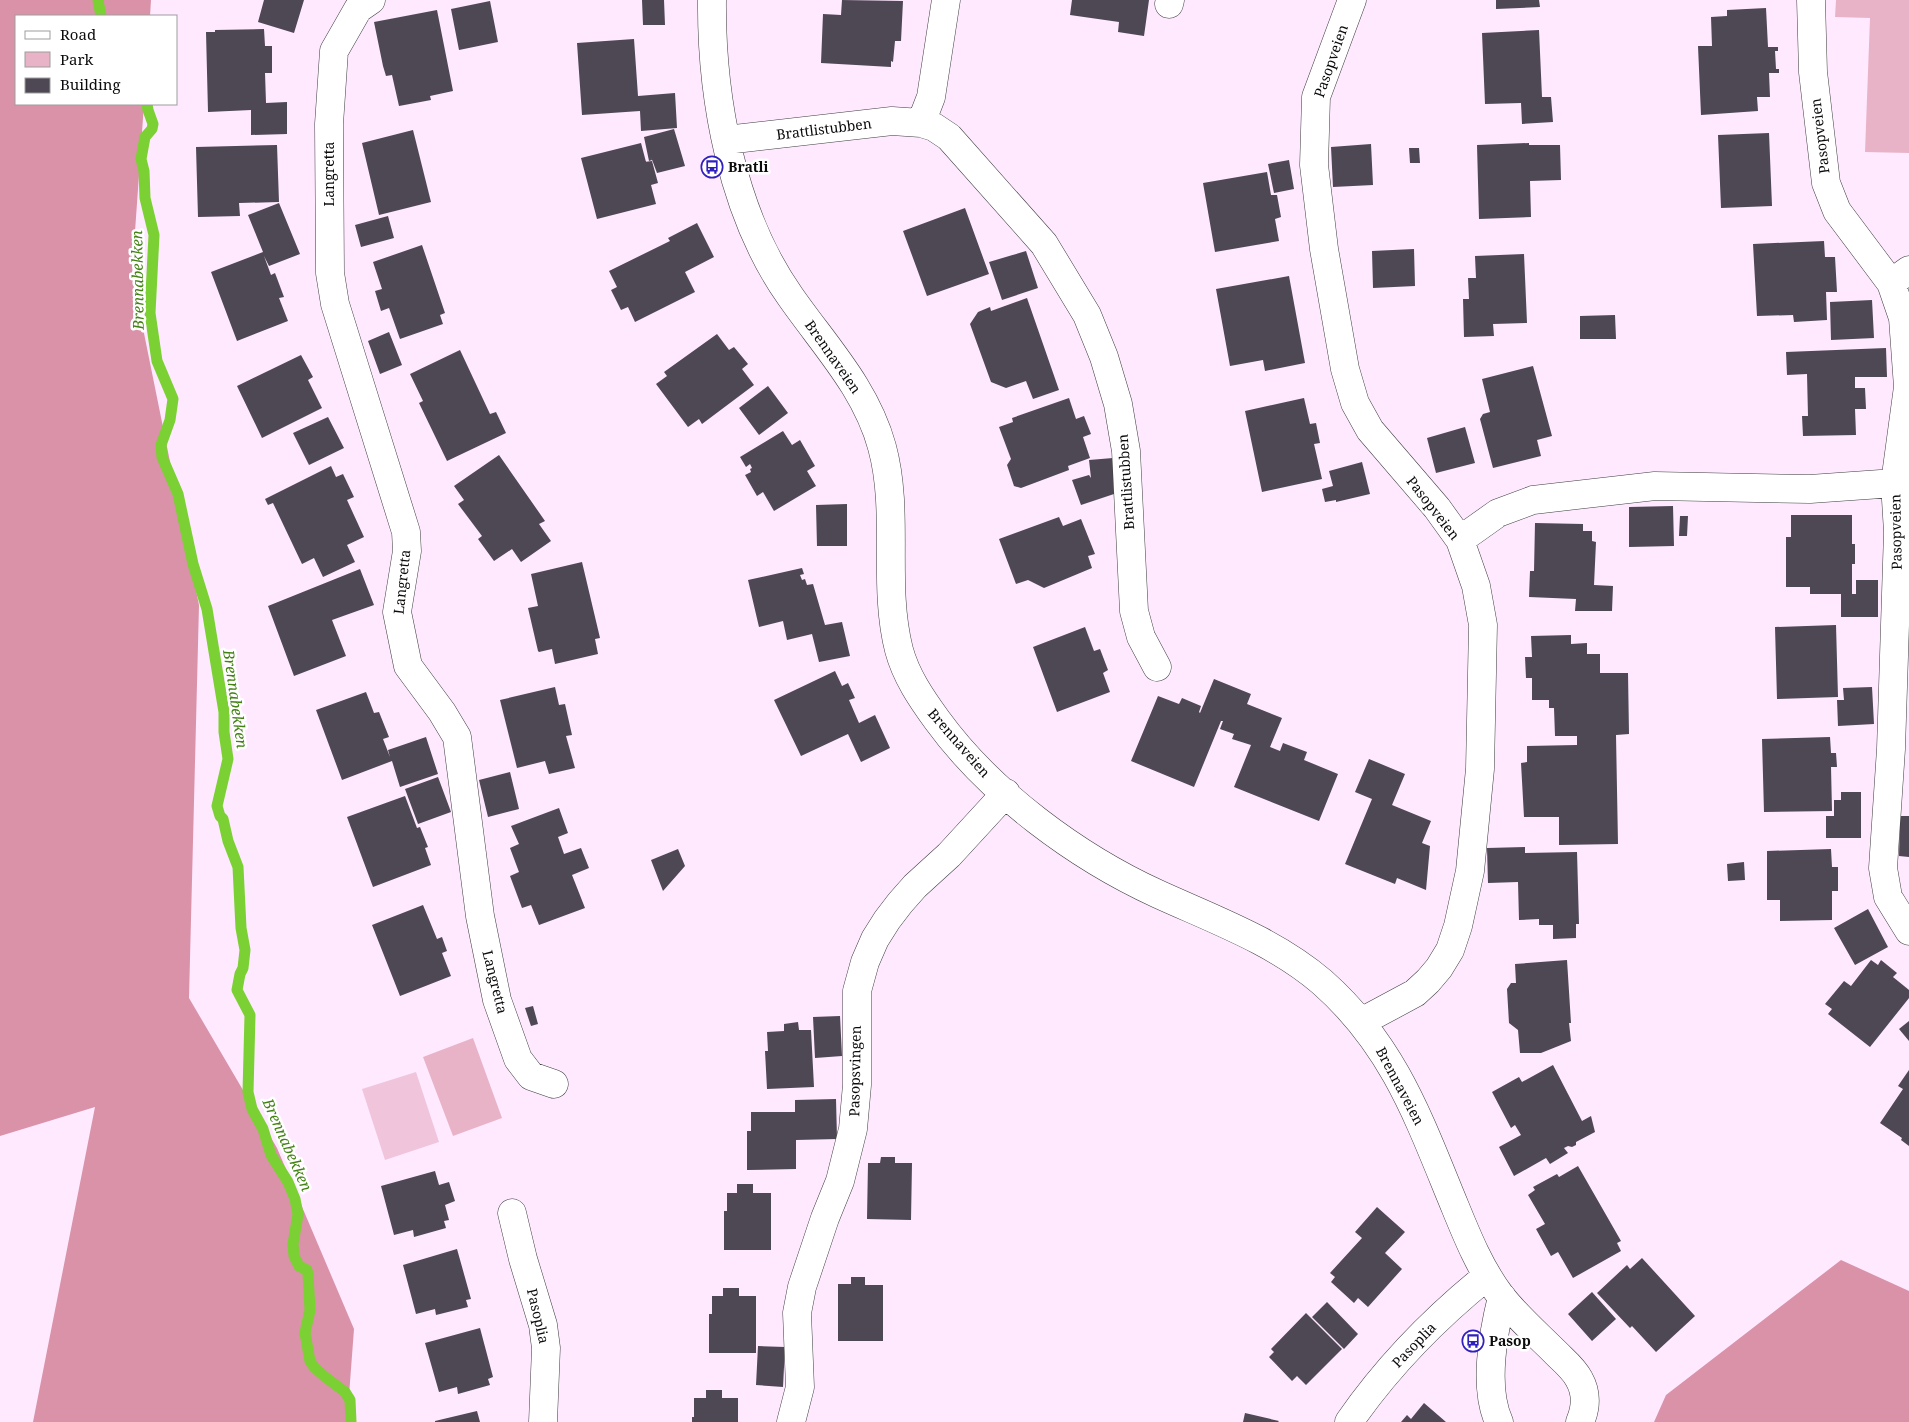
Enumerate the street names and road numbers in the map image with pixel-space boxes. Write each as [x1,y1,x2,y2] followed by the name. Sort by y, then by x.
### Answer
[1309,22,1352,100] street label: Pasopveien
[1805,97,1834,175] street label: Pasopveien
[775,113,873,144] street label: Brattlistubben
[319,141,338,207] street label: Langretta
[801,316,866,397] street label: Brennaveien
[1113,434,1138,531] street label: Brattlistubben
[1403,472,1464,543] street label: Pasopveien
[1885,494,1906,570] street label: Pasopveien
[389,549,414,615] street label: Langretta
[924,704,995,781] street label: Brennaveien
[478,948,513,1016] street label: Langretta
[844,1025,865,1117] street label: Pasopsvingen
[1372,1043,1429,1128] street label: Brennaveien
[523,1286,554,1345] street label: Pasoplia
[1387,1318,1440,1371] street label: Pasoplia

